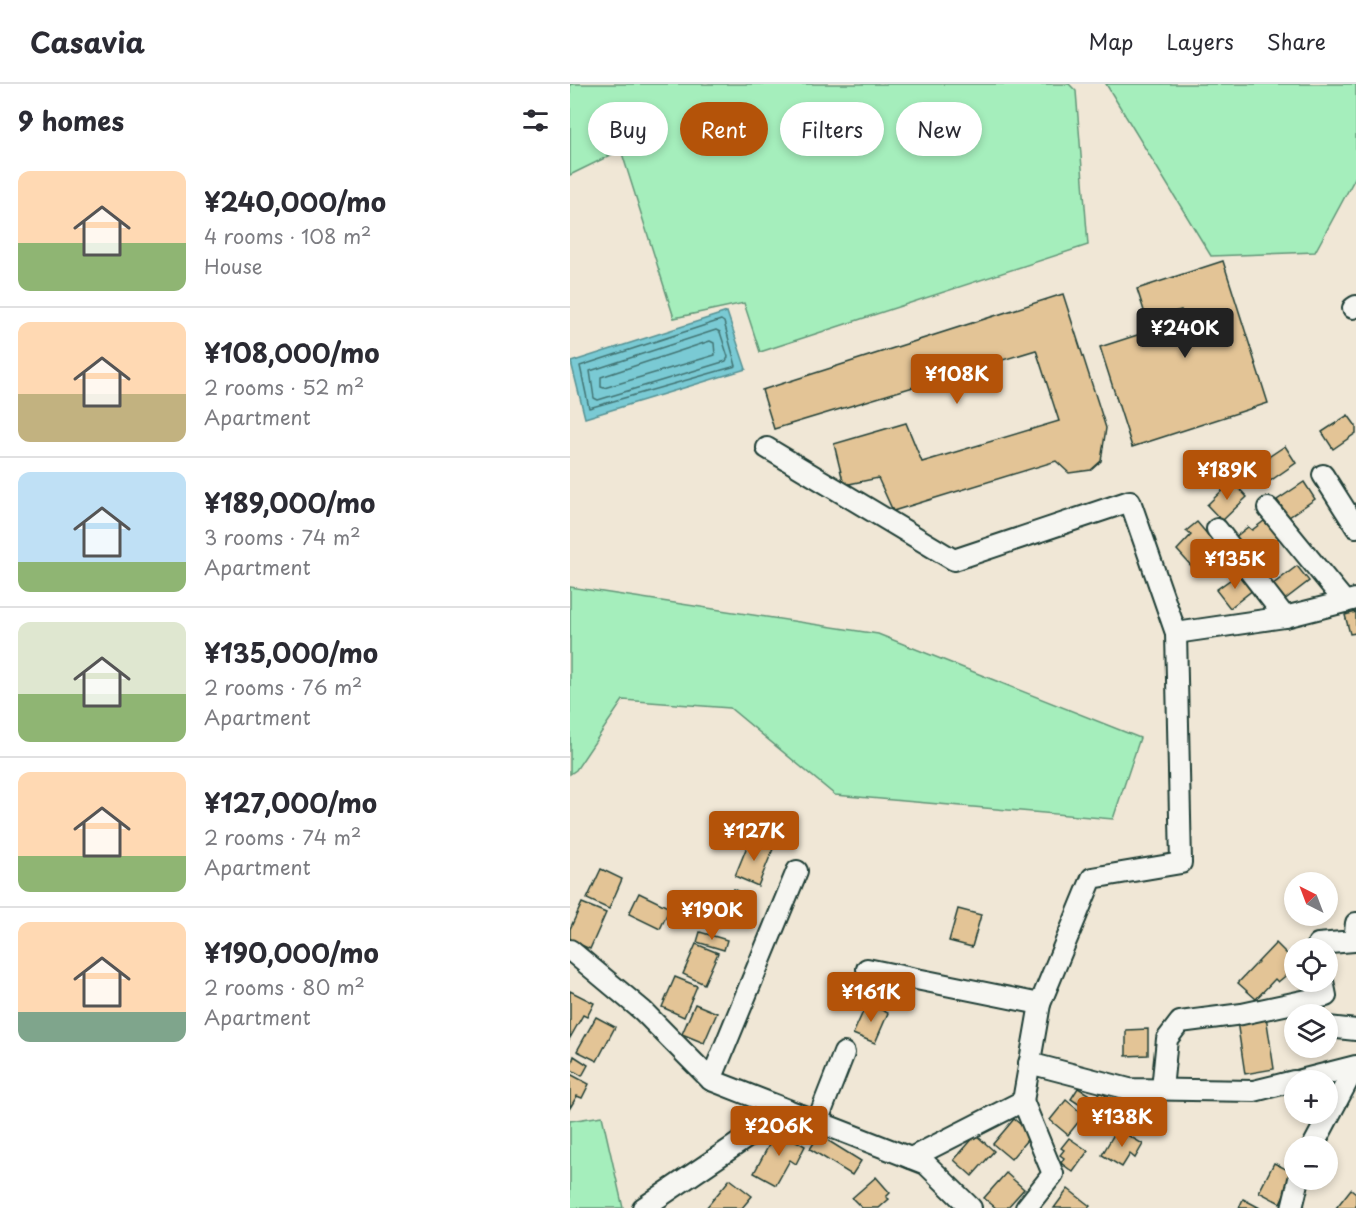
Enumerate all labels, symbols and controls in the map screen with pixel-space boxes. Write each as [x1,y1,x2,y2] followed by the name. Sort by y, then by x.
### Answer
[30,20,145,63] text: Casavia
[1089,25,1133,57] text: Map
[1166,25,1234,57] text: Layers
[1267,25,1326,57] text: Share
[18,101,124,140] text: 9 homes
[588,102,668,156] chip: Buy
[680,102,768,156] chip: Rent
[780,102,884,156] chip: Filters
[896,102,982,156] chip: New
[519,104,552,137] icon: filters
[204,182,386,221] text: ¥240,000/mo
[66,195,138,267] icon: home
[204,221,371,251] text: 4 rooms · 108 m²
[204,251,263,281] text: House
[1143,308,1227,359] pin: ¥240K
[1151,312,1219,342] text: ¥240K
[204,333,379,372] text: ¥108,000/mo
[66,346,138,418] icon: home
[915,354,999,405] pin: ¥108K
[925,358,989,388] text: ¥108K
[204,372,364,402] text: 2 rooms · 52 m²
[204,402,311,432] text: Apartment
[1185,450,1269,501] pin: ¥189K
[1197,454,1257,484] text: ¥189K
[204,483,375,522] text: ¥189,000/mo
[66,496,138,568] icon: home
[204,522,361,552] text: 3 rooms · 74 m²
[1193,539,1277,590] pin: ¥135K
[1204,543,1266,573] text: ¥135K
[204,552,311,582] text: Apartment
[204,633,378,672] text: ¥135,000/mo
[66,646,138,718] icon: home
[204,672,362,702] text: 2 rooms · 76 m²
[204,702,311,732] text: Apartment
[204,783,377,822] text: ¥127,000/mo
[66,796,138,868] icon: home
[712,811,796,862] pin: ¥127K
[723,815,785,845] text: ¥127K
[204,822,361,852] text: 2 rooms · 74 m²
[204,852,311,882] text: Apartment
[1284,872,1338,926] north arrow
[1284,872,1338,1190] map controls
[670,890,754,941] pin: ¥190K
[681,894,743,924] text: ¥190K
[204,933,379,972] text: ¥190,000/mo
[1284,938,1338,992] button: locate
[66,946,138,1018] icon: home
[204,972,365,1002] text: 2 rooms · 80 m²
[829,972,913,1023] pin: ¥161K
[841,976,901,1006] text: ¥161K
[204,1002,311,1032] text: Apartment
[1284,1004,1338,1058] button: layers
[1284,1070,1338,1124] button: +
[1080,1097,1164,1148] pin: ¥138K
[1091,1101,1153,1131] text: ¥138K
[737,1106,821,1157] pin: ¥206K
[745,1110,813,1140] text: ¥206K
[1284,1136,1338,1190] button: −

